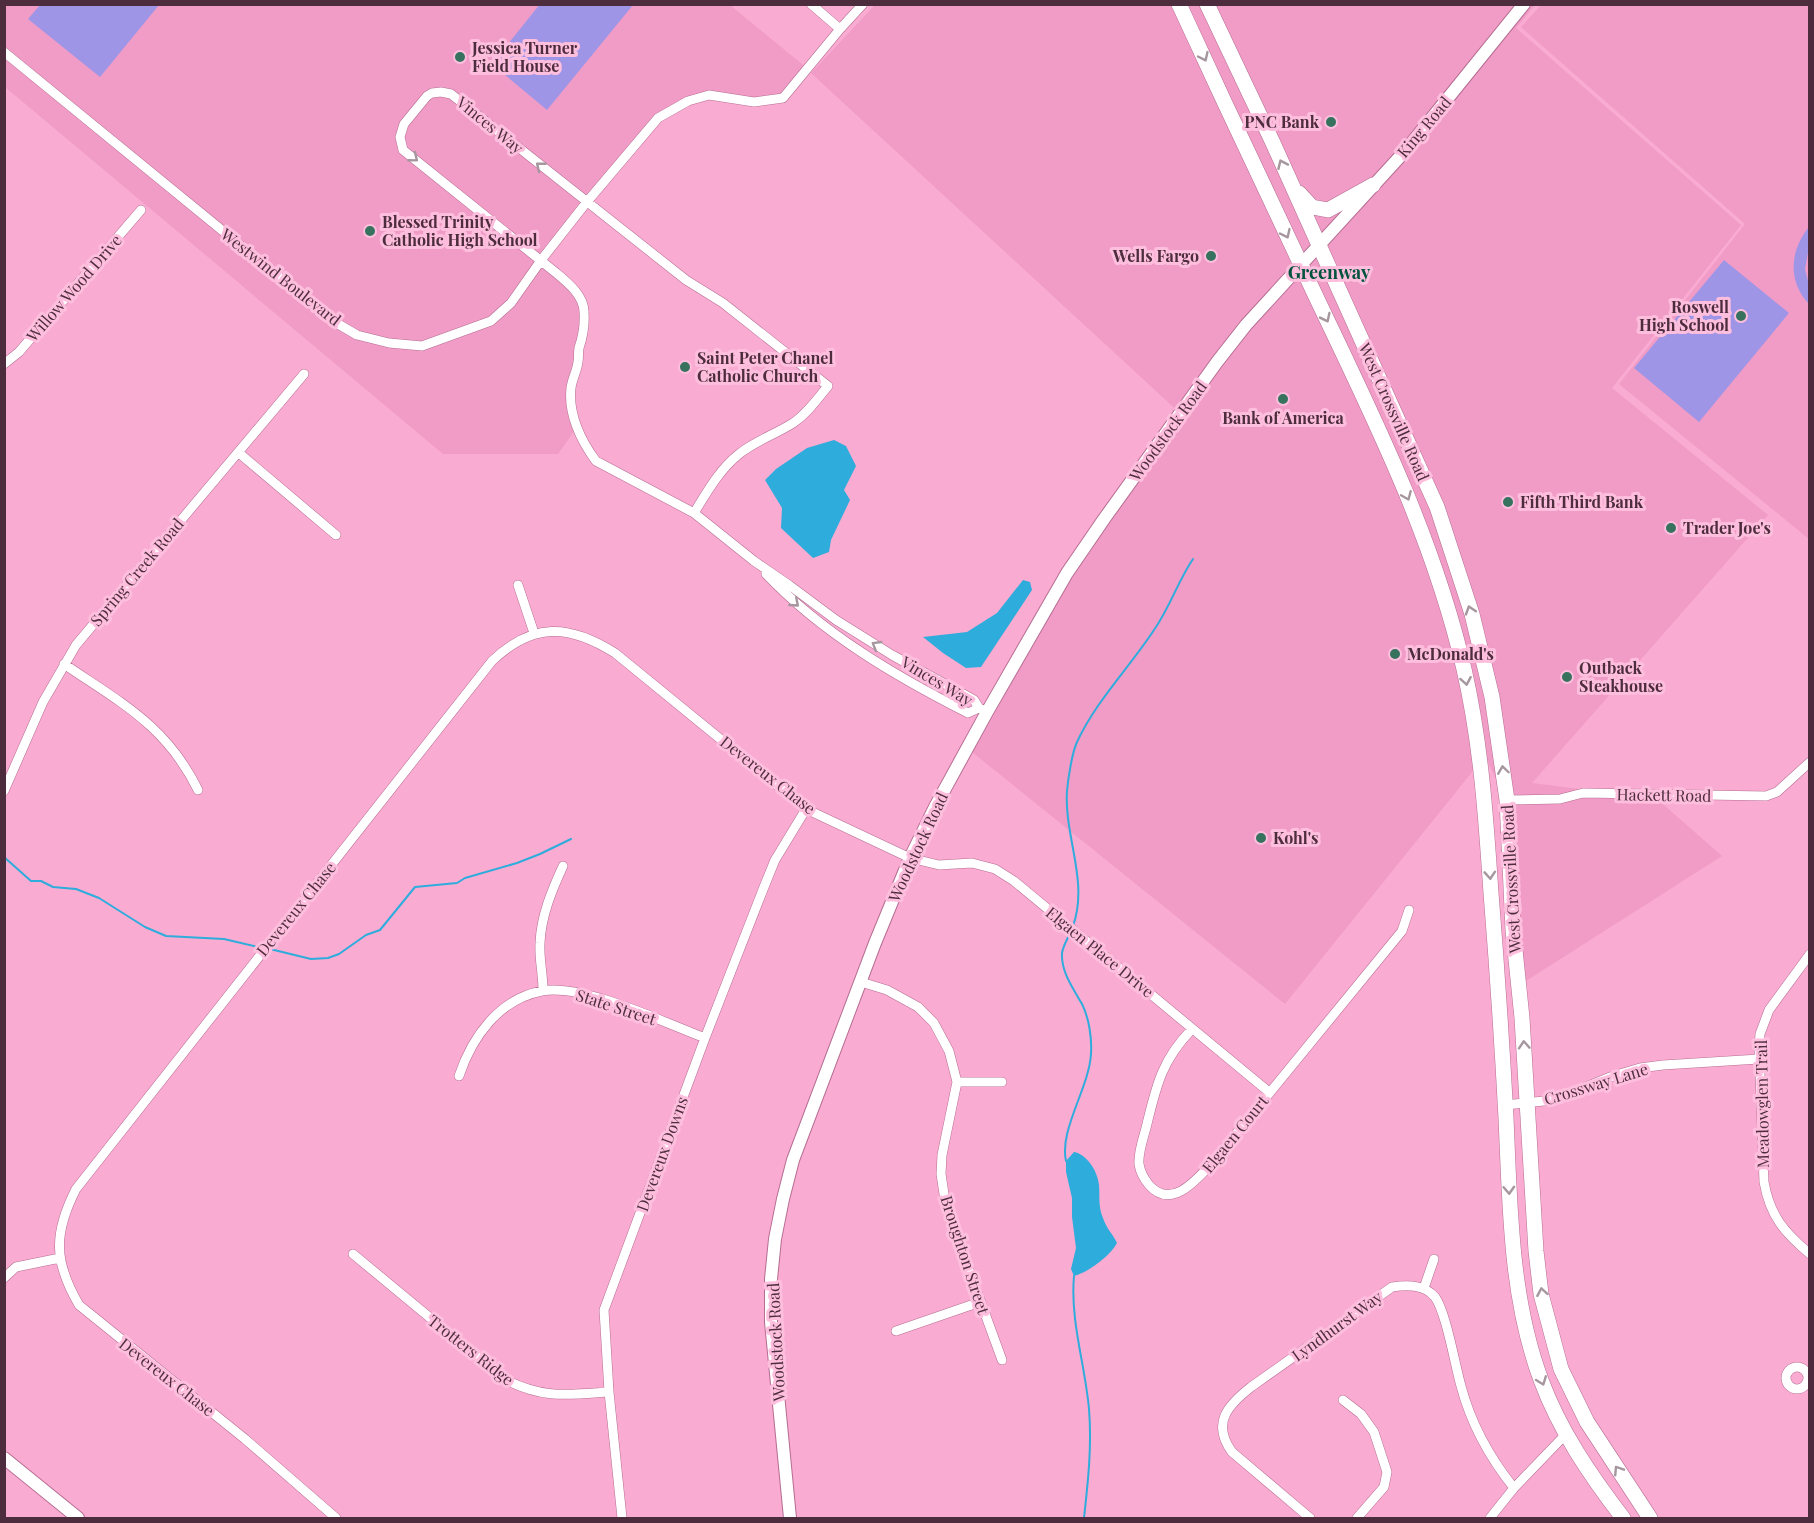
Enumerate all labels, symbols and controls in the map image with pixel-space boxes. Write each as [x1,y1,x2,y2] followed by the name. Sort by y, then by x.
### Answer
[471,37,578,76] place label: Jessica Turner Field House
[453,50,467,64] marker: Jessica Turner Field House
[1196,51,1208,62] one-way arrow
[452,91,528,158] street label: Vinces Way
[1392,92,1455,162] street label: King Road
[1244,111,1320,132] place label: PNC Bank
[1324,115,1338,129] marker: PNC Bank
[407,151,418,162] one-way arrow
[1278,160,1290,171] one-way arrow
[536,163,547,174] one-way arrow
[382,211,538,250] place label: Blessed Trinity Catholic High School
[216,223,345,330] street label: Westwind Boulevard
[363,224,377,238] marker: Blessed Trinity Catholic High School
[1279,228,1291,239] one-way arrow
[21,230,126,346] street label: Willow Wood Drive
[1112,245,1199,266] place label: Wells Fargo
[1204,249,1218,263] marker: Wells Fargo
[1288,260,1371,284] district label: Greenway
[1639,296,1729,335] place label: Roswell High School
[1734,309,1748,323] marker: Roswell High School
[1319,312,1331,323] one-way arrow
[1354,339,1434,484] street label: West Crossville Road
[697,347,833,386] place label: Saint Peter Chanel Catholic Church
[678,360,692,374] marker: Saint Peter Chanel Catholic Church
[1124,377,1211,486] street label: Woodstock Road
[1276,392,1290,406] marker: Bank of America
[1222,407,1344,428] place label: Bank of America
[1400,489,1412,500] one-way arrow
[1520,491,1644,512] place label: Fifth Third Bank
[1501,495,1515,509] marker: Fifth Third Bank
[85,513,188,630] street label: Spring Creek Road
[1683,517,1771,538] place label: Trader Joe's
[1664,521,1678,535] marker: Trader Joe's
[788,596,799,607] one-way arrow
[1465,605,1478,616] one-way arrow
[872,640,882,652] one-way arrow
[1407,643,1494,664] place label: McDonald's
[1388,647,1402,661] marker: McDonald's
[897,650,977,710] street label: Vinces Way
[1579,657,1663,696] place label: Outback Steakhouse
[1560,670,1574,684] marker: Outback Steakhouse
[1459,676,1472,686] one-way arrow
[716,731,820,818] street label: Devereux Chase
[1498,766,1510,775] one-way arrow
[1616,783,1712,806] street label: Hackett Road
[883,789,952,906] street label: Woodstock Road
[1496,804,1525,955] street label: West Crossville Road
[1273,827,1318,848] place label: Kohl's
[1254,831,1268,845] marker: Kohl's
[251,857,340,960] street label: Devereux Chase
[1483,870,1496,879] one-way arrow
[1042,902,1159,1002] street label: Elgaen Place Drive
[573,984,659,1029] street label: State Street
[1750,1039,1773,1168] street label: Meadowglen Trail
[1517,1041,1530,1050] one-way arrow
[1541,1058,1650,1109] street label: Crossway Lane
[1197,1090,1273,1177] street label: Elgaen Court
[631,1093,692,1214] street label: Devereux Downs
[1503,1185,1516,1194] one-way arrow
[936,1193,995,1317] street label: Broughton Street
[762,1282,789,1403] street label: Woodstock Road
[1287,1286,1386,1365] street label: Lyndhurst Way
[1536,1288,1549,1298] one-way arrow
[424,1310,518,1390] street label: Trotters Ridge
[115,1333,219,1420] street label: Devereux Chase
[1535,1375,1547,1386] one-way arrow
[1613,1466,1625,1476] one-way arrow

